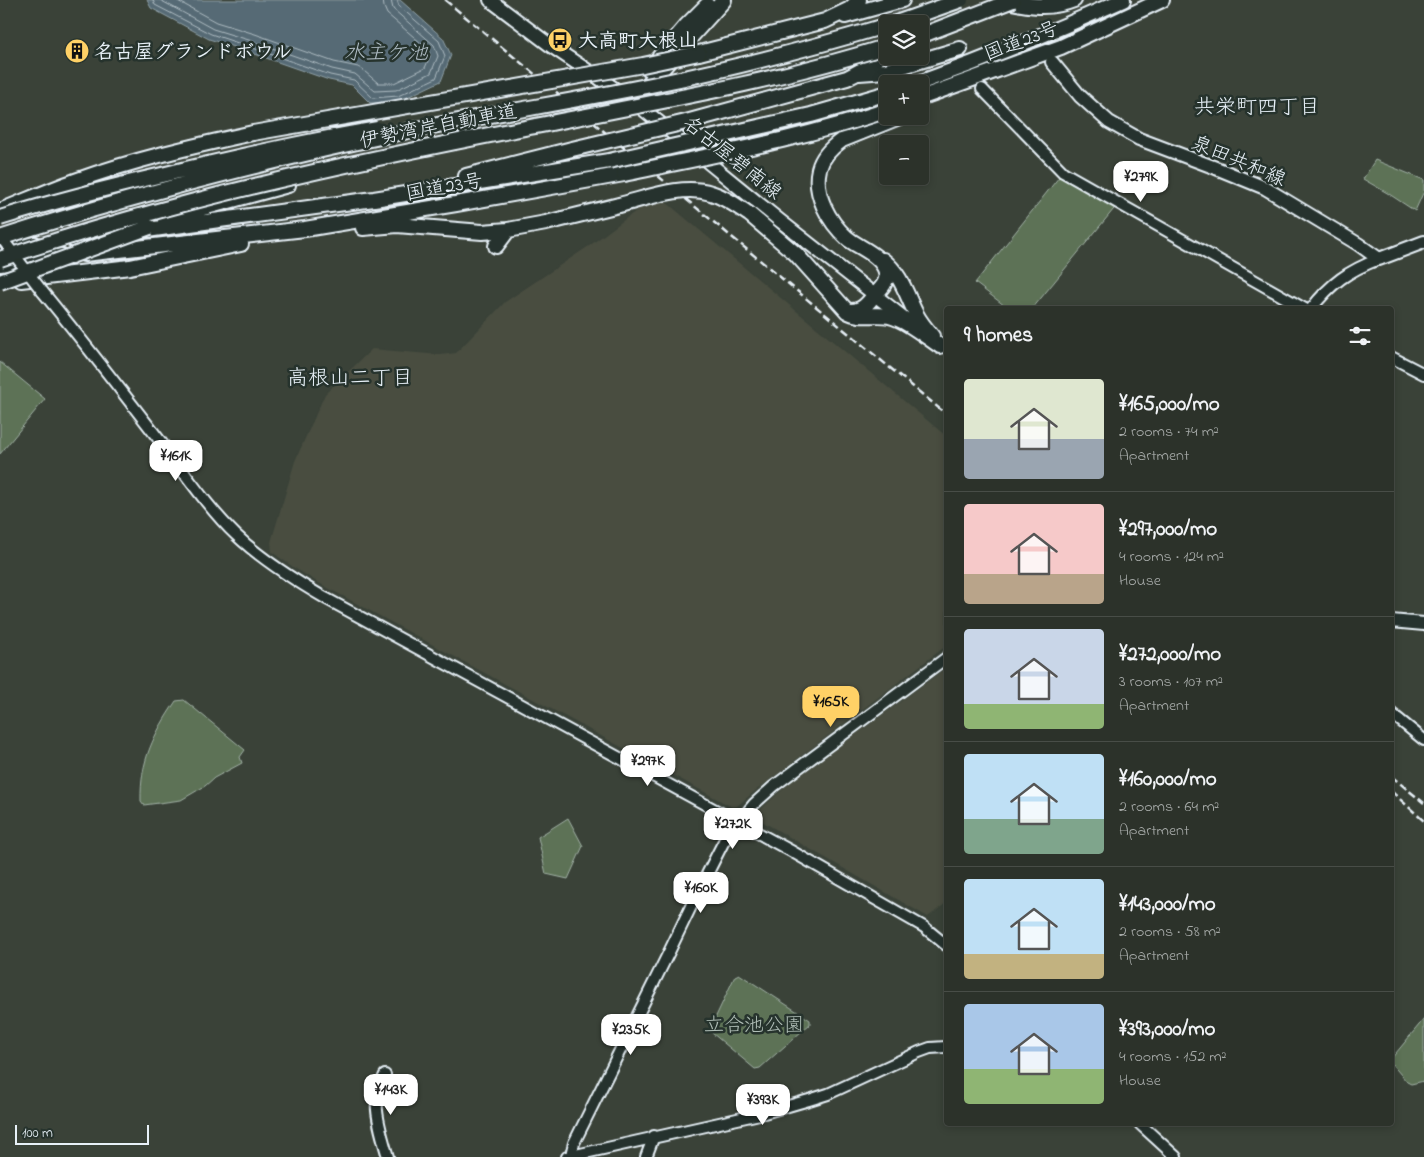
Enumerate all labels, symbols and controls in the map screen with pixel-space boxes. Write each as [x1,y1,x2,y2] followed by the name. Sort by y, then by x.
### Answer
[879,15,929,185] map controls
[879,15,929,65] button: layers
[980,15,1064,70] street label: 国道23号
[547,27,573,53] bus stop icon: 大高町大根山
[578,28,698,57] place label: 大高町大根山
[64,38,90,64] building icon: 名古屋グランドボウル
[94,39,292,68] place label: 名古屋グランドボウル
[344,39,429,69] water label: 水主ケ池
[879,75,929,125] button: +
[1194,93,1320,123] district label: 共栄町四丁目
[357,98,520,157] street label: 伊勢湾岸自動車道
[676,110,787,208] street label: 名古屋碧南線
[1186,129,1290,195] street label: 泉田共和線
[879,135,929,185] button: −
[1106,160,1176,203] pin: ¥279K
[1124,165,1158,189] text: ¥279K
[403,167,485,210] street label: 国道23号
[964,321,1033,351] text: 9 homes
[1346,322,1374,350] icon: filters
[287,364,413,394] district label: 高根山二丁目
[1119,390,1220,420] text: ¥165,000/mo
[1004,399,1064,459] icon: home
[1119,420,1219,444] text: 2 rooms · 74 m²
[141,440,211,482] pin: ¥161K
[160,444,192,468] text: ¥161K
[1119,444,1189,468] text: Apartment
[1119,515,1217,545] text: ¥297,000/mo
[1004,524,1064,584] icon: home
[1119,545,1224,569] text: 4 rooms · 124 m²
[1119,569,1161,593] text: House
[1119,640,1221,670] text: ¥272,000/mo
[1004,649,1064,709] icon: home
[1119,670,1223,694] text: 3 rooms · 107 m²
[796,686,866,728] pin: ¥165K
[813,690,849,714] text: ¥165K
[1119,694,1189,718] text: Apartment
[613,744,683,787] pin: ¥297K
[631,749,665,773] text: ¥297K
[1119,765,1217,795] text: ¥160,000/mo
[1004,774,1064,834] icon: home
[1119,795,1219,819] text: 2 rooms · 64 m²
[698,808,768,850] pin: ¥272K
[715,812,751,836] text: ¥272K
[1119,819,1189,843] text: Apartment
[666,872,736,914] pin: ¥160K
[684,876,718,900] text: ¥160K
[1119,890,1216,920] text: ¥143,000/mo
[1004,899,1064,959] icon: home
[1119,920,1221,944] text: 2 rooms · 58 m²
[1119,944,1189,968] text: Apartment
[704,1012,804,1041] park label: 立合池公園
[596,1014,666,1056] pin: ¥235K
[1119,1015,1215,1045] text: ¥393,000/mo
[612,1018,650,1042] text: ¥235K
[1004,1024,1064,1084] icon: home
[1119,1045,1227,1069] text: 4 rooms · 152 m²
[1119,1069,1161,1093] text: House
[356,1074,426,1116] pin: ¥143K
[375,1078,407,1102] text: ¥143K
[728,1084,798,1126] pin: ¥393K
[747,1088,779,1112] text: ¥393K
[15,1122,149,1145] scale bar
[22,1123,53,1144] text: 100 m

